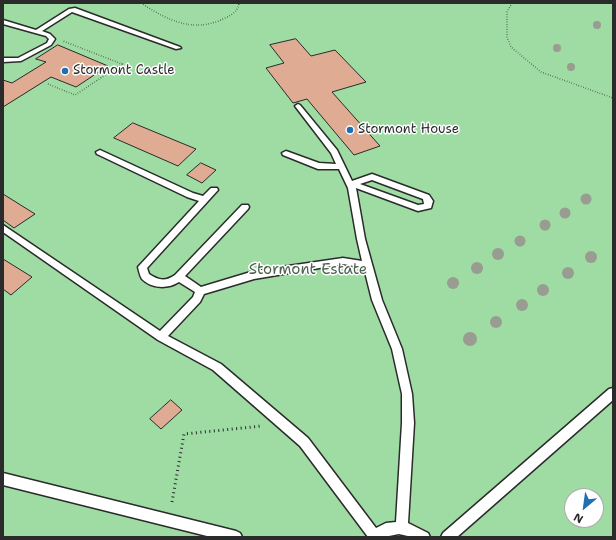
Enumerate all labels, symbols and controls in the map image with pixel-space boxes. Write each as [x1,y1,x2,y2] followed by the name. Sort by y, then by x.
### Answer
[73,63,175,79] place label: Stormont Castle
[60,66,70,76] marker: Stormont Castle
[358,122,459,138] place label: Stormont House
[345,125,355,135] marker: Stormont House
[249,261,367,279] park label: Stormont Estate
[564,488,604,528] north arrow
[571,509,586,527] text: N

